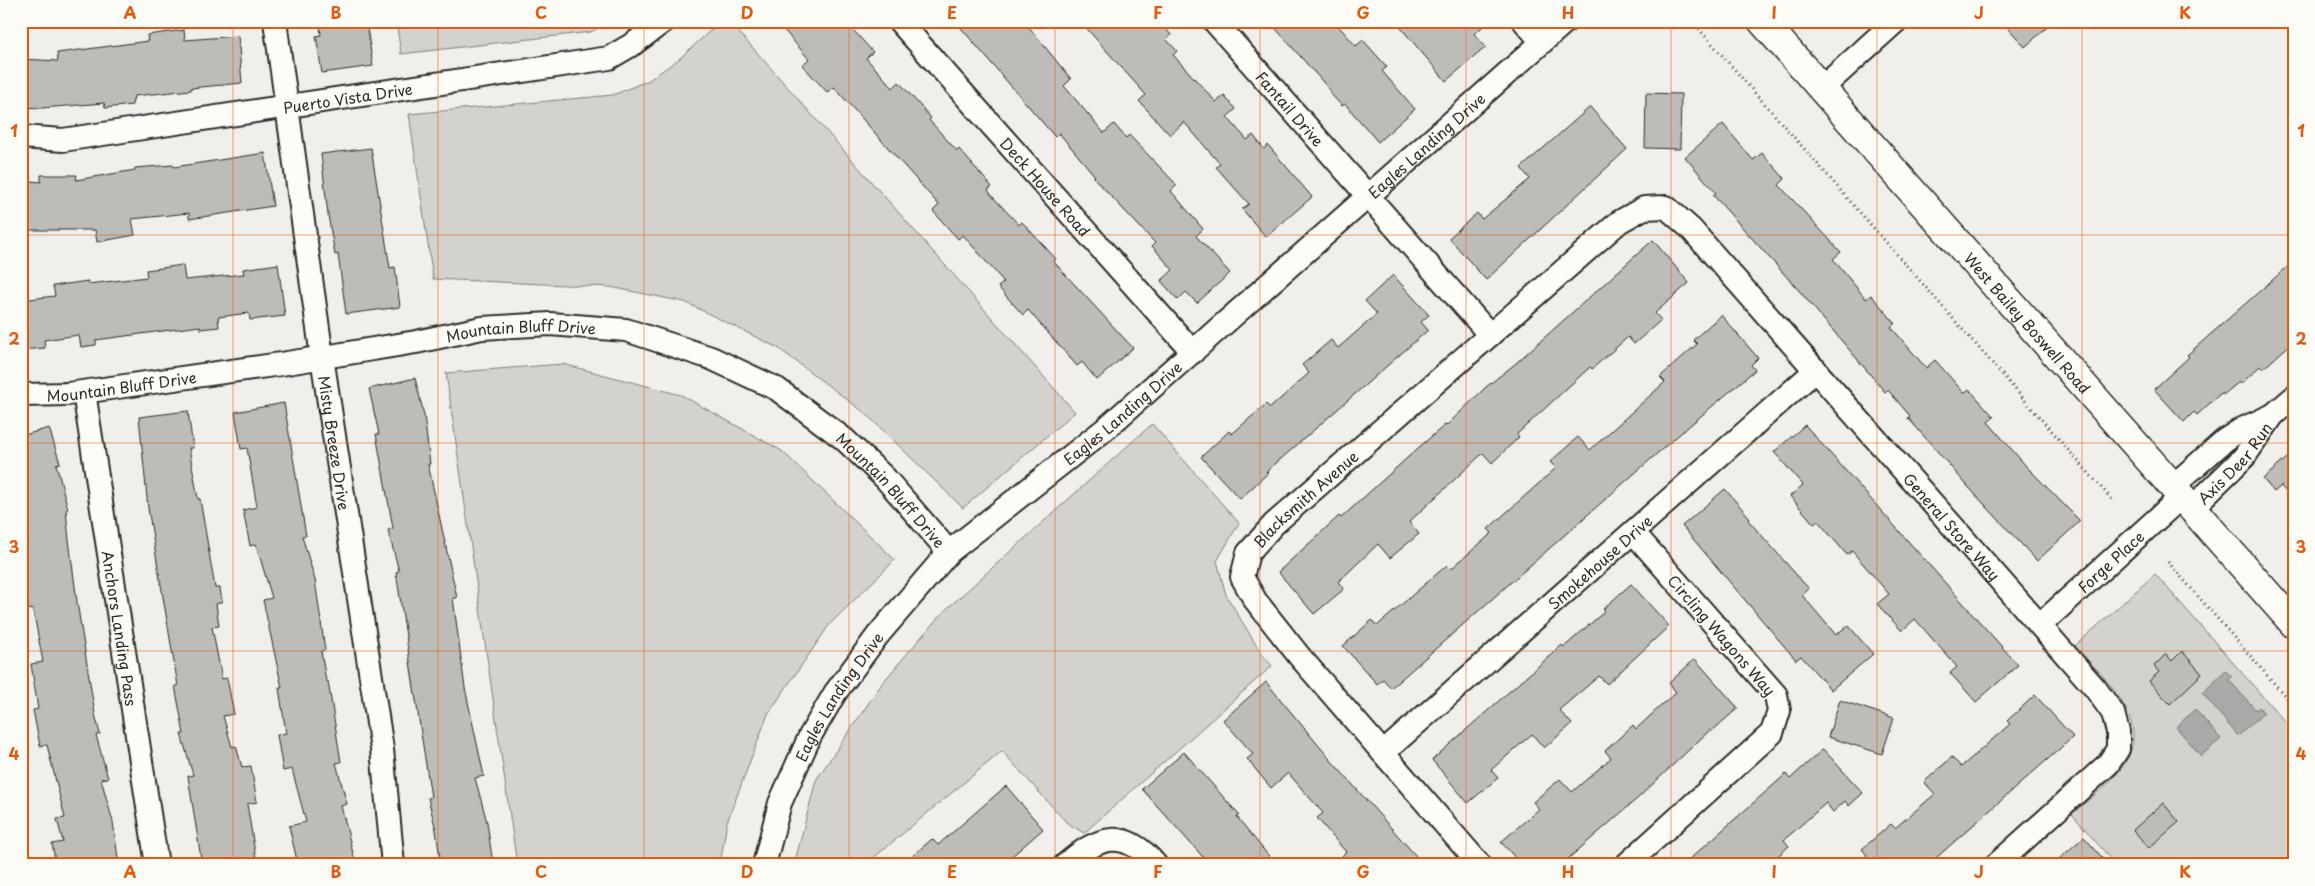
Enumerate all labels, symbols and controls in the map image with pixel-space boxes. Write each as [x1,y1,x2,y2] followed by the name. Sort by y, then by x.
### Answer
[124,0,137,24] text: A
[331,0,342,24] text: B
[535,0,547,24] text: C
[741,0,753,24] text: D
[947,0,957,24] text: E
[1153,0,1163,24] text: F
[1356,0,1370,24] text: G
[1562,0,1574,24] text: H
[1771,0,1777,24] text: I
[1974,0,1984,24] text: J
[2179,0,2191,24] text: K
[1251,65,1330,151] street label: Fantail Drive
[281,76,414,118] street label: Puerto Vista Drive
[1362,87,1490,203] street label: Eagles Landing Drive
[10,118,18,142] text: 1
[2297,118,2305,142] text: 1
[995,131,1096,241] street label: Deck House Road
[1959,247,2097,398] street label: West Bailey Boswell Road
[444,312,597,347] street label: Mountain Bluff Drive
[8,326,20,350] text: 2
[2295,326,2307,350] text: 2
[1058,355,1187,470] street label: Eagles Landing Drive
[46,365,198,406] street label: Mountain Bluff Drive
[313,374,357,512] street label: Misty Breeze Drive
[2192,417,2276,509] street label: Axis Deer Run
[832,426,951,552] street label: Mountain Bluff Drive
[1247,444,1363,552] street label: Blacksmith Avenue
[1899,467,2006,585] street label: General Store Way
[1542,509,1657,614] street label: Smokehouse Drive
[2072,525,2149,598] street label: Forge Place
[9,534,19,558] text: 3
[2296,534,2306,558] text: 3
[97,549,144,707] street label: Anchors Landing Pass
[1663,569,1781,701] street label: Circling Wagons Way
[789,627,888,765] street label: Eagles Landing Drive
[9,741,20,765] text: 4
[2296,741,2307,765] text: 4
[124,859,137,883] text: A
[331,859,342,883] text: B
[535,859,547,883] text: C
[741,859,753,883] text: D
[947,859,957,883] text: E
[1153,859,1163,883] text: F
[1356,859,1370,883] text: G
[1562,859,1574,883] text: H
[1771,859,1777,883] text: I
[1974,859,1984,883] text: J
[2179,859,2191,883] text: K

